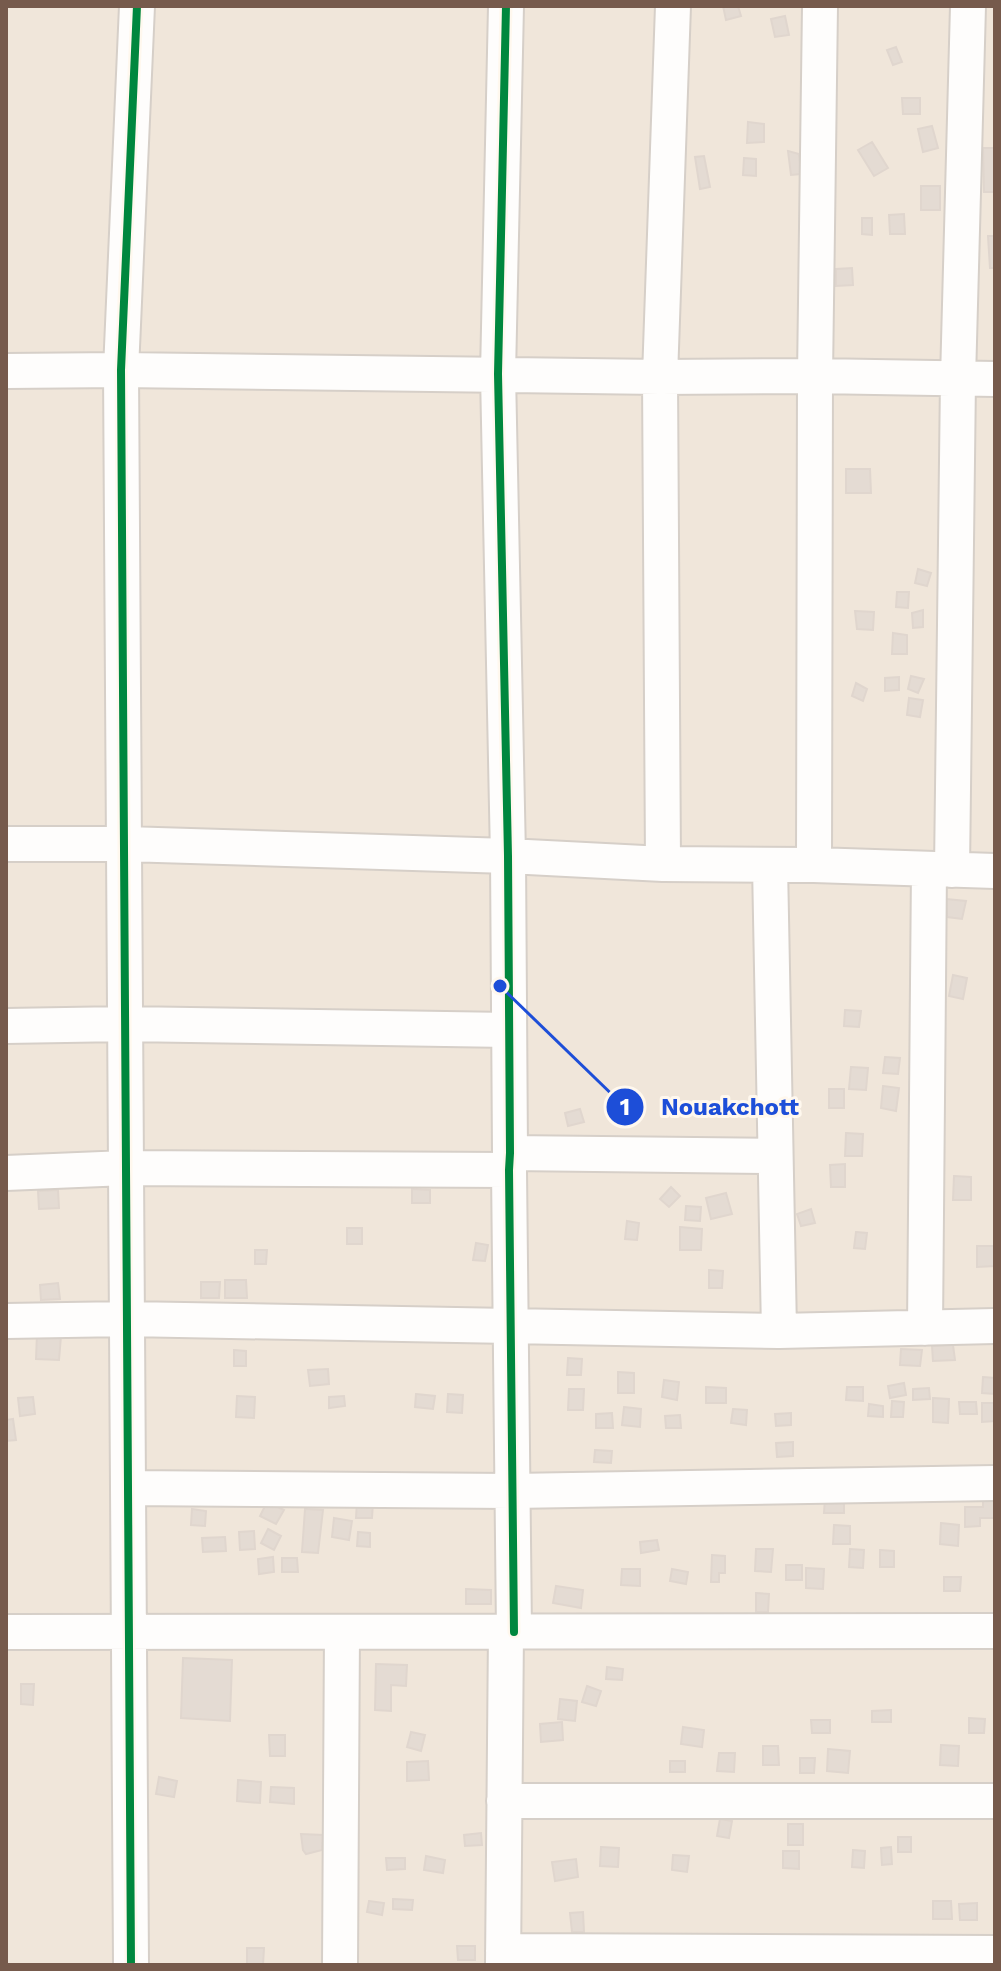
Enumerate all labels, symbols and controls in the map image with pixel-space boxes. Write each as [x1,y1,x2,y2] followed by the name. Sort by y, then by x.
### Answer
[605,1083,815,1131] callout: Nouakchott
[620,1093,630,1121] text: 1
[661,1093,800,1121] text: Nouakchott

